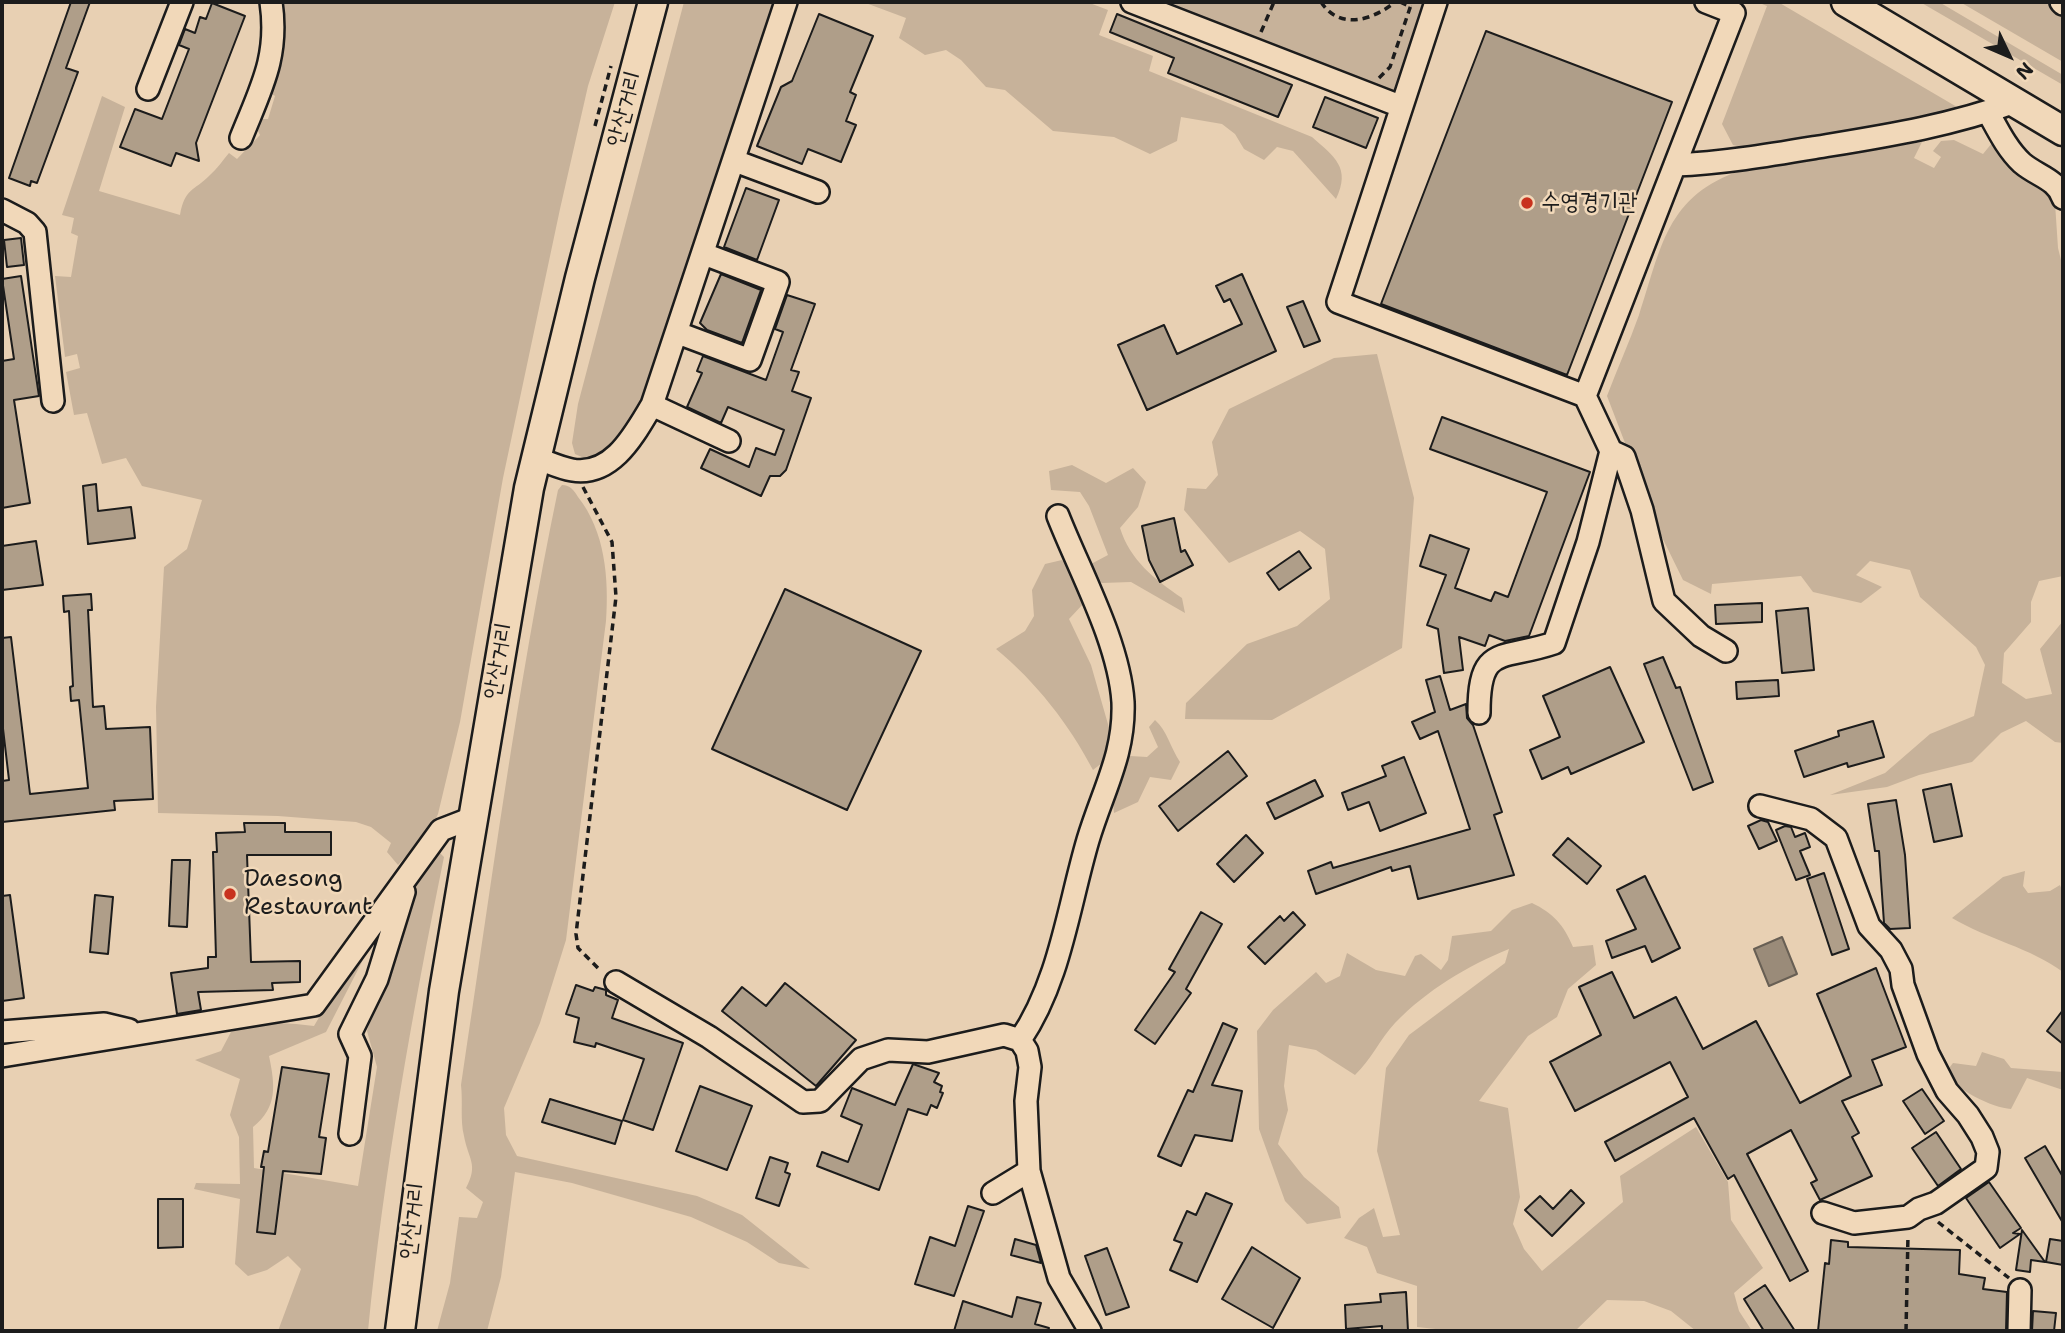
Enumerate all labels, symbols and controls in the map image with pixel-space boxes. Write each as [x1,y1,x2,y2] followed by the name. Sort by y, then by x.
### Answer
[1974,21,2044,91] north arrow
[2010,57,2039,85] text: N
[601,68,649,150] street label: 안산거리
[1541,189,1638,217] place label: 수영경기관
[1519,195,1535,211] marker: 수영경기관
[478,620,520,702] street label: 안산거리
[244,866,372,922] place label: Daesong Restaurant
[222,886,238,902] marker: Daesong Restaurant
[394,1181,432,1261] street label: 안산거리

